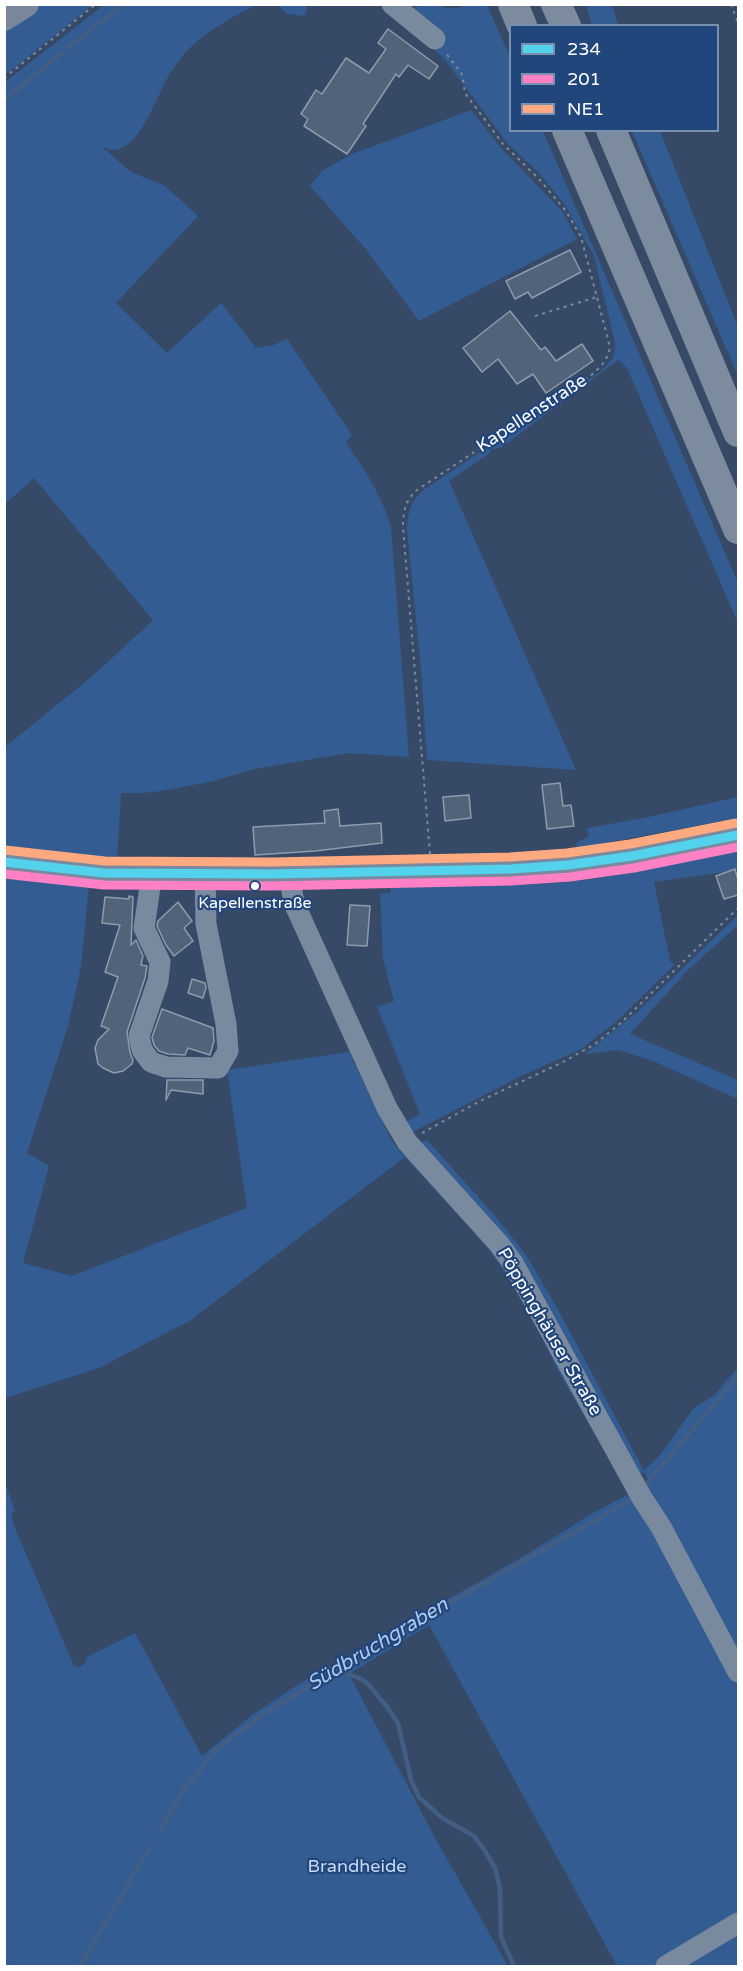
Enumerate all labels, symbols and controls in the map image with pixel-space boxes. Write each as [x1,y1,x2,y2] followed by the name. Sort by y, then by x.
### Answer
[509,24,719,132] legend
[567,38,601,60] text: 234
[567,68,601,90] text: 201
[567,98,604,120] text: NE1
[473,370,591,458] street label: Kapellenstraße
[249,880,261,892] marker: Kapellenstraße
[198,894,312,914] place label: Kapellenstraße
[492,1244,606,1420] street label: Pöppinghäuser Straße
[303,1594,453,1696] water label: Südbruchgraben
[308,1856,406,1878] park label: Brandheide

